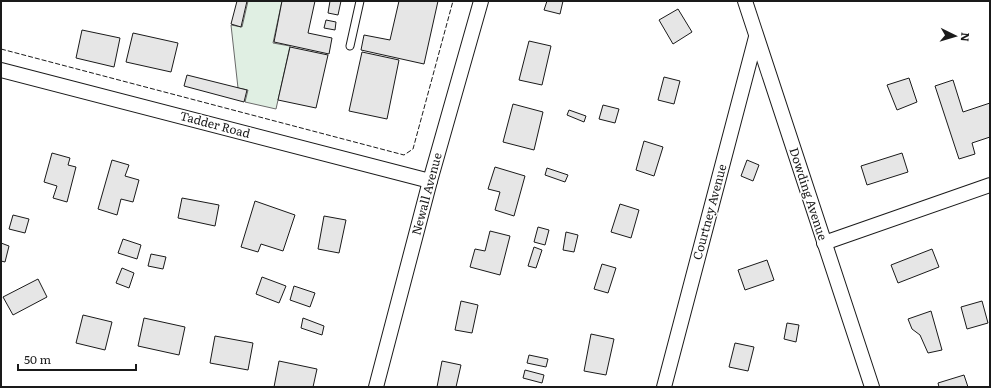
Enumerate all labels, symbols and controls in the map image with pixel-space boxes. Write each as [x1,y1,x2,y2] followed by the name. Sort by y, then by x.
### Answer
[935,16,975,56] north arrow
[958,32,974,42] text: N
[178,106,253,142] street label: Tadder Road
[785,145,832,242] street label: Dowding Avenue
[406,150,446,237] street label: Newall Avenue
[688,162,730,262] street label: Courtney Avenue
[18,346,136,372] scale bar
[24,350,51,368] text: 50 m

